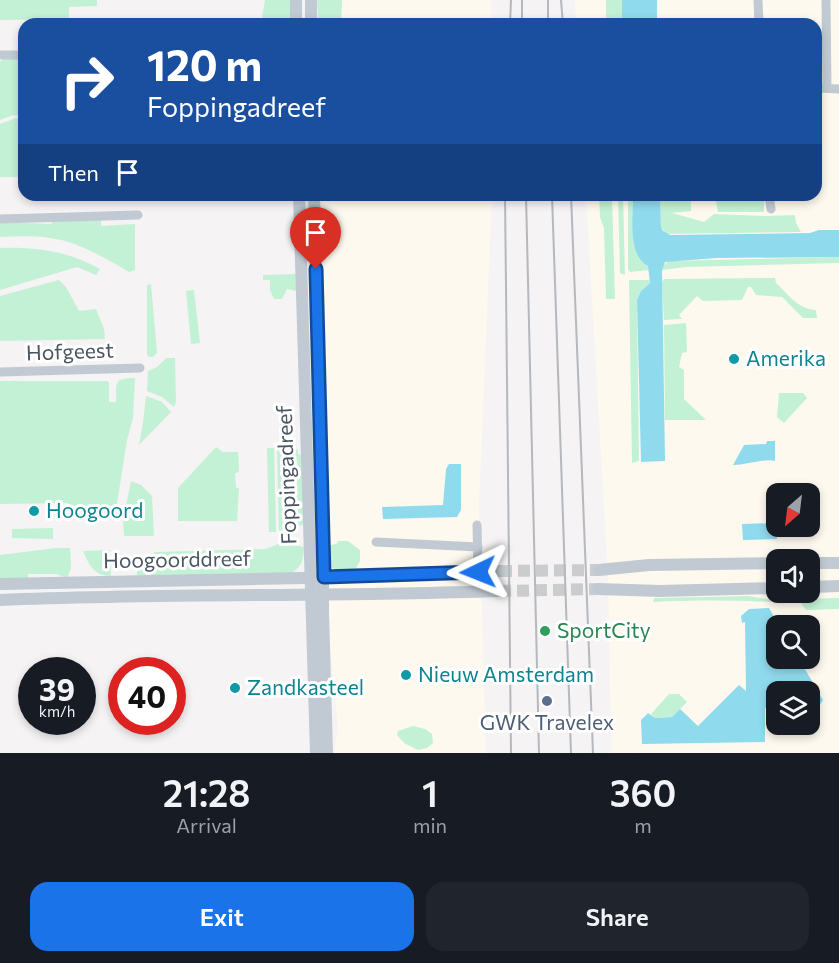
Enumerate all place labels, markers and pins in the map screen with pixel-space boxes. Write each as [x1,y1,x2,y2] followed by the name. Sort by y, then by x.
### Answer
[290,207,341,269] pin
[746,345,826,370] place label: Amerika
[727,352,741,366] marker: Amerika
[46,497,143,522] place label: Hoogoord
[27,504,41,518] marker: Hoogoord
[557,617,651,642] place label: SportCity
[538,624,552,638] marker: SportCity
[418,661,594,686] place label: Nieuw Amsterdam
[399,668,413,682] marker: Nieuw Amsterdam
[247,674,364,699] place label: Zandkasteel
[228,681,242,695] marker: Zandkasteel
[540,694,554,708] marker: GWK Travelex
[480,709,614,734] place label: GWK Travelex

